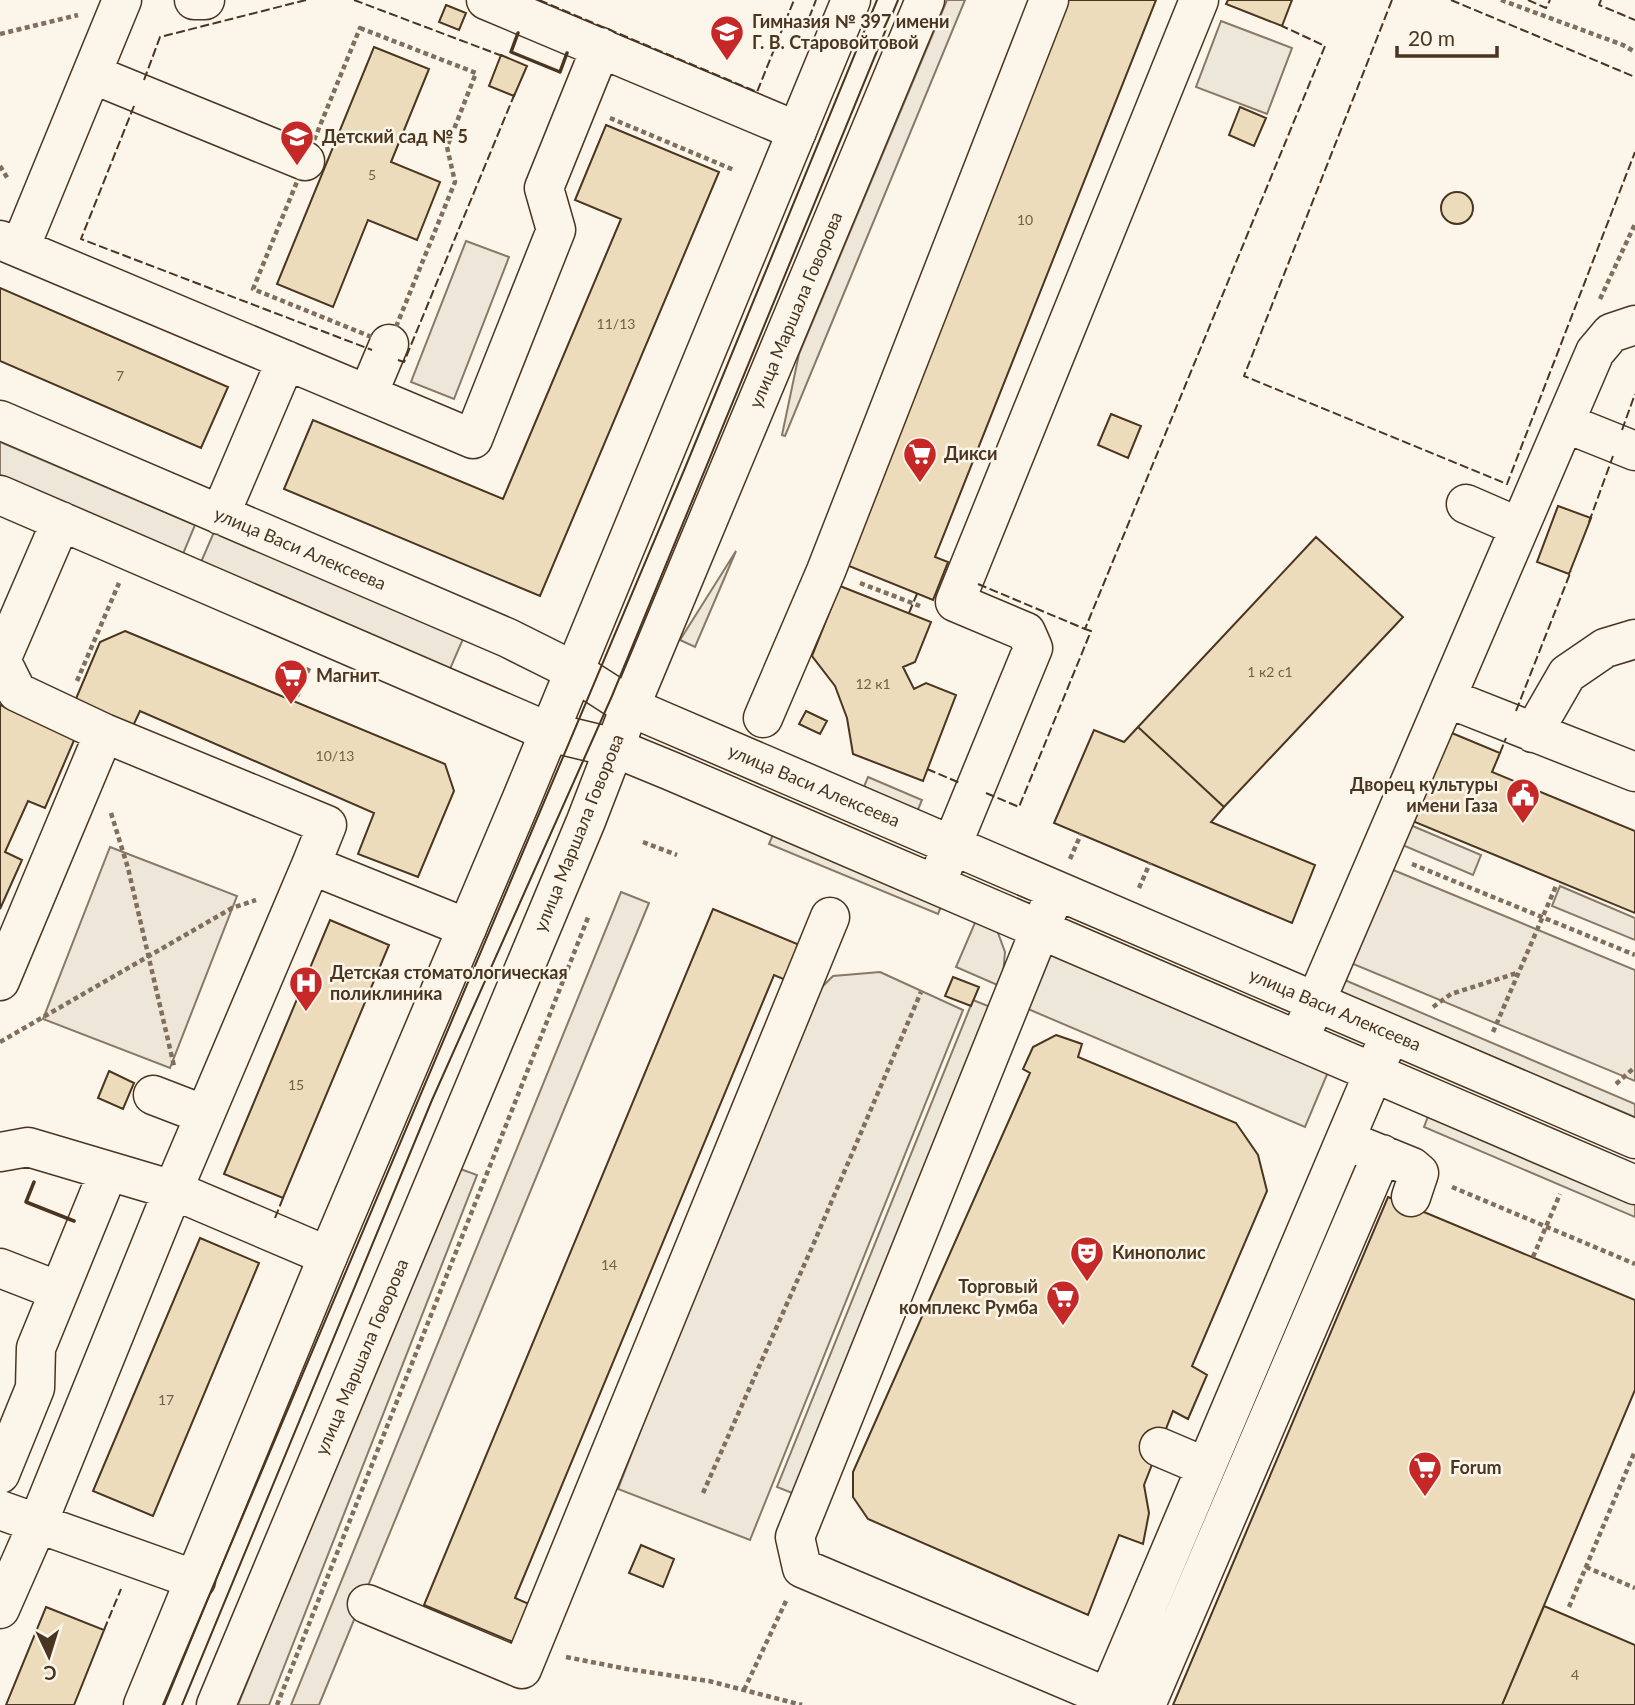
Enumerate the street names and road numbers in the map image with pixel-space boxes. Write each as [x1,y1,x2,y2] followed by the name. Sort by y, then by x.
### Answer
[744,208,846,411] street label: улица Маршала Говорова
[211,502,390,594] street label: улица Васи Алексеева
[528,731,628,935] street label: улица Маршала Говорова
[725,739,904,831] street label: улица Васи Алексеева
[1246,963,1425,1055] street label: улица Васи Алексеева
[310,1255,412,1458] street label: улица Маршала Говорова

